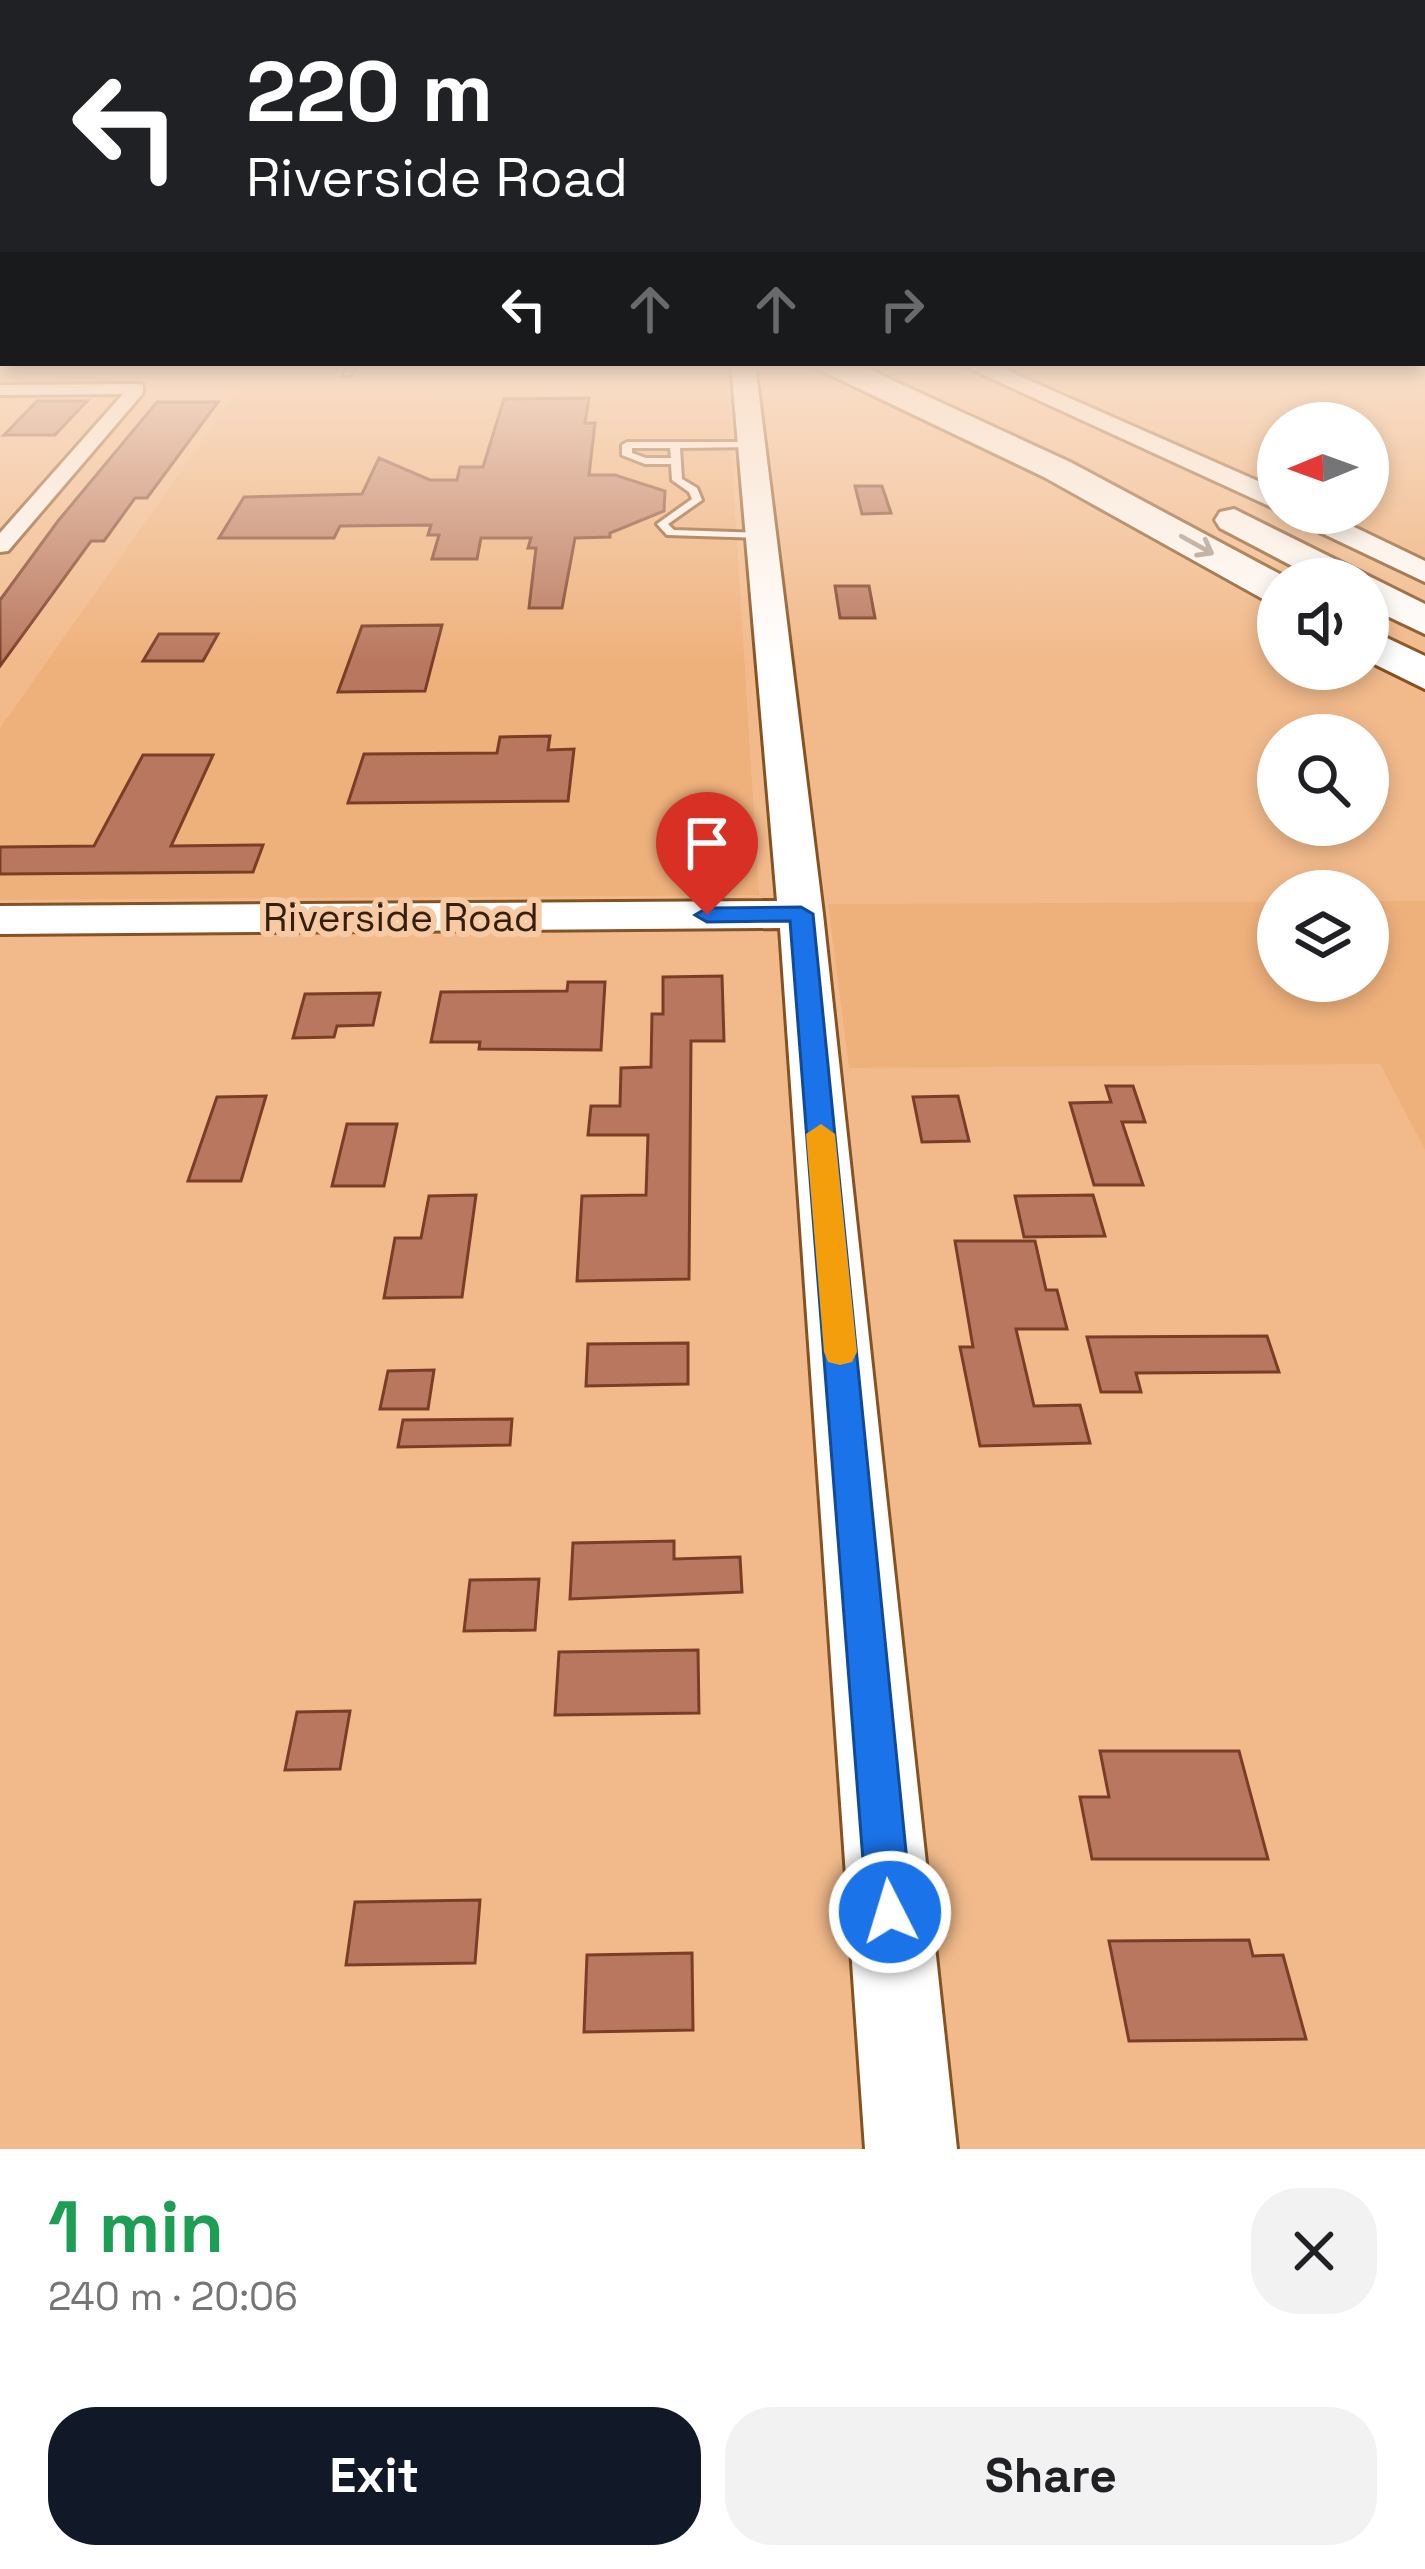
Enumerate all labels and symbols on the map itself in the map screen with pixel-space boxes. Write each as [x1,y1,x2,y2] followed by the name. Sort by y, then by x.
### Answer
[1257,402,1389,534] north arrow
[1178,534,1213,557] one-way arrow
[656,792,758,915] pin
[263,893,539,942] street label: Riverside Road
[827,1849,953,1975] position arrow

